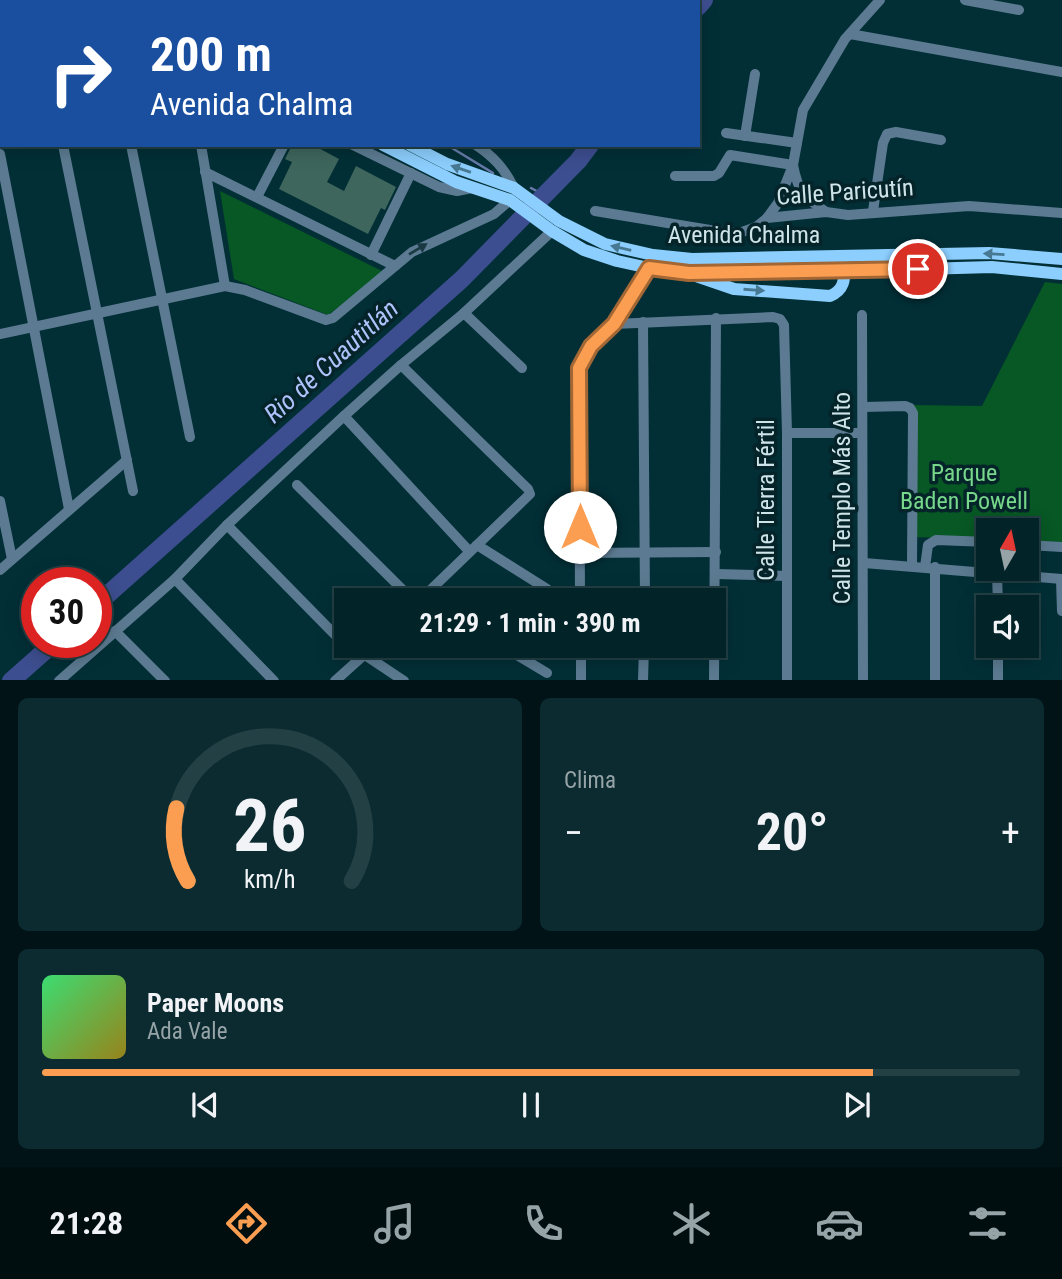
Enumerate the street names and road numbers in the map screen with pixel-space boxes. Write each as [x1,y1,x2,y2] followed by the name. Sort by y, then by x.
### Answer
[775,173,915,211] street label: Calle Paricutín
[668,221,820,249] street label: Avenida Chalma
[828,392,856,604] street label: Calle Templo Más Alto
[752,419,780,581] street label: Calle Tierra Fértil

